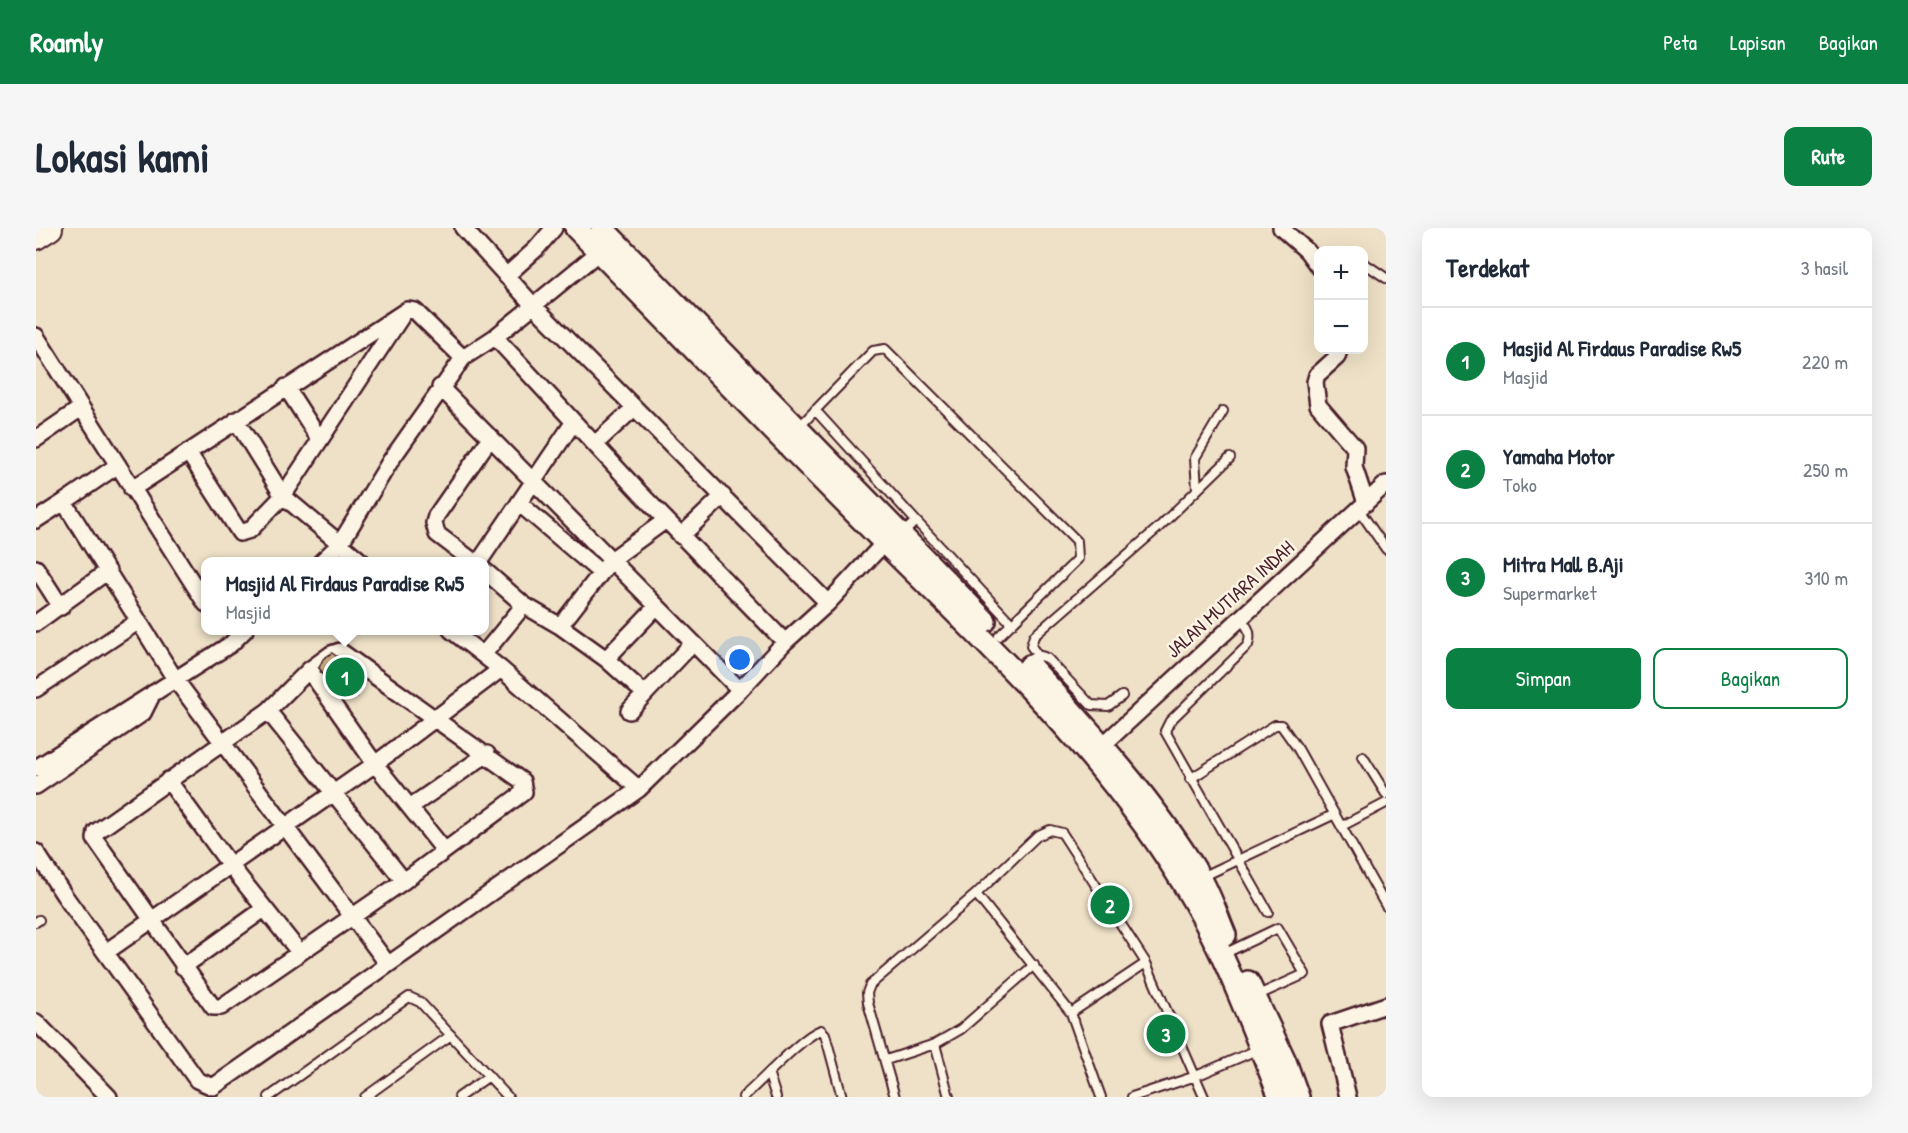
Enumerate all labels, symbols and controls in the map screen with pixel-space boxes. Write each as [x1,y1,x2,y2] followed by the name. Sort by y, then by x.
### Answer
[30,23,103,61] text: Roamly
[1663,28,1697,57] text: Peta
[1730,28,1786,57] text: Lapisan
[1819,28,1878,57] text: Bagikan
[1784,127,1872,186] button: Rute
[36,128,210,185] text: Lokasi kami
[1314,246,1368,354] map controls
[1314,246,1368,300] button: +
[1446,250,1529,285] text: Terdekat
[1801,254,1848,281] text: 3 hasil
[1314,300,1368,354] button: −
[1503,333,1741,363] text: Masjid Al Firdaus Paradise Rw5
[1462,348,1469,375] text: 1
[1802,348,1848,375] text: 220 m
[1503,363,1547,390] text: Masjid
[1503,441,1615,471] text: Yamaha Motor
[1461,456,1470,483] text: 2
[1803,456,1848,483] text: 250 m
[1503,471,1537,498] text: Toko
[1160,534,1300,663] street label: JALAN MUTIARA INDAH
[1503,549,1624,579] text: Mitra Mall B.Aji
[201,557,489,635] popup
[1461,564,1470,591] text: 3
[1805,564,1848,591] text: 310 m
[226,568,464,598] text: Masjid Al Firdaus Paradise Rw5
[1503,579,1597,606] text: Supermarket
[226,598,270,625] text: Masjid
[725,645,754,674] your location
[1446,648,1641,709] button: Simpan
[1653,648,1848,709] button: Bagikan
[326,654,364,700] pin: 1
[1090,882,1130,928] pin: 2
[1146,1012,1186,1056] pin: 3

